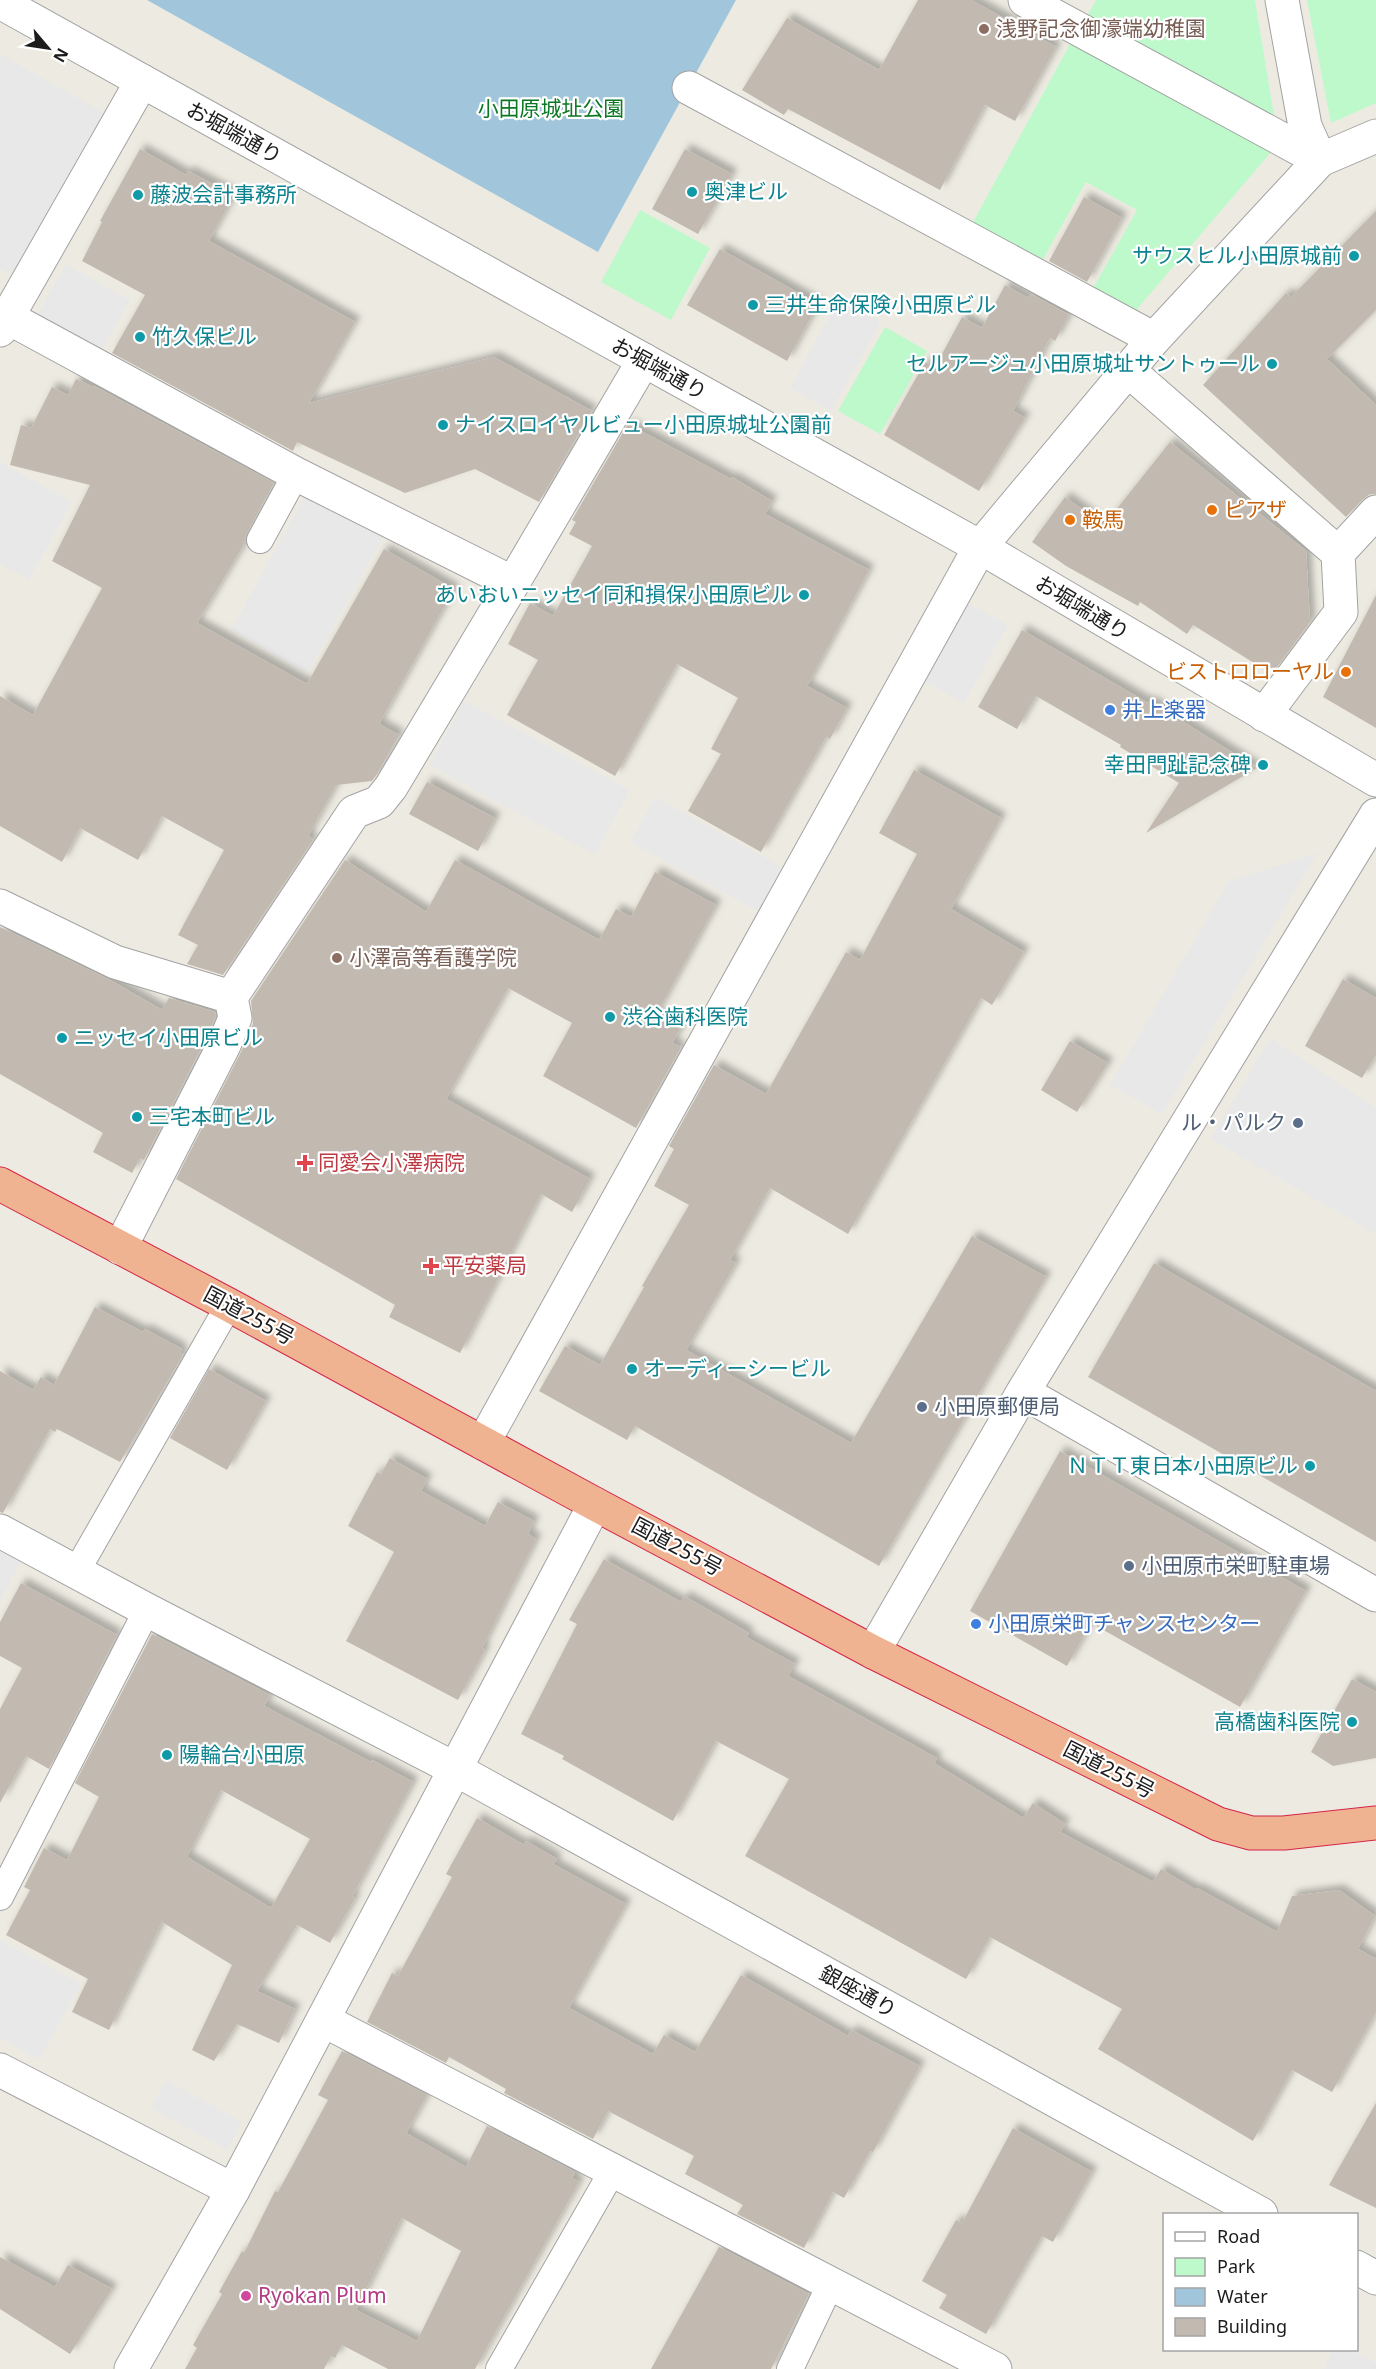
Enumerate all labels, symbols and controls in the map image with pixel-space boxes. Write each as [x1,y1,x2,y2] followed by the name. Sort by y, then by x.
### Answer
[996,14,1206,42] place label: 浅野記念御濠端幼稚園
[18,18,78,78] north arrow
[977,22,991,36] marker: 浅野記念御濠端幼稚園
[48,44,74,66] text: N
[182,94,287,170] street label: お堀端通り
[478,94,625,122] park label: 小田原城址公園
[704,177,788,205] place label: 奥津ビル
[150,180,297,208] place label: 藤波会計事務所
[685,185,699,199] marker: 奥津ビル
[131,188,145,202] marker: 藤波会計事務所
[1132,241,1342,269] place label: サウスヒル小田原城前
[1347,249,1361,263] marker: サウスヒル小田原城前
[765,290,996,318] place label: 三井生命保険小田原ビル
[746,298,760,312] marker: 三井生命保険小田原ビル
[152,322,257,350] place label: 竹久保ビル
[133,330,147,344] marker: 竹久保ビル
[607,330,712,406] street label: お堀端通り
[906,349,1260,377] place label: セルアージュ小田原城址サントゥール
[1265,357,1279,371] marker: セルアージュ小田原城址サントゥール
[455,410,832,438] place label: ナイスロイヤルビュー小田原城址公園前
[436,418,450,432] marker: ナイスロイヤルビュー小田原城址公園前
[1224,495,1287,523] place label: ピアザ
[1205,503,1219,517] marker: ピアザ
[1082,505,1124,533] place label: 鞍馬
[1063,513,1077,527] marker: 鞍馬
[1030,568,1135,646] street label: お堀端通り
[435,580,792,608] place label: あいおいニッセイ同和損保小田原ビル
[797,588,811,602] marker: あいおいニッセイ同和損保小田原ビル
[1166,657,1334,685] place label: ビストロローヤル
[1339,665,1353,679] marker: ビストロローヤル
[1122,695,1206,723] place label: 井上楽器
[1103,703,1117,717] marker: 井上楽器
[1104,750,1251,778] place label: 幸田門趾記念碑
[1256,758,1270,772] marker: 幸田門趾記念碑
[349,943,517,971] place label: 小澤高等看護学院
[330,951,344,965] marker: 小澤高等看護学院
[622,1002,748,1030] place label: 渋谷歯科医院
[603,1010,617,1024] marker: 渋谷歯科医院
[74,1023,263,1051] place label: ニッセイ小田原ビル
[55,1031,69,1045] marker: ニッセイ小田原ビル
[149,1102,275,1130] place label: 三宅本町ビル
[1181,1108,1286,1136] place label: ル・パルク
[130,1110,144,1124] marker: 三宅本町ビル
[1291,1116,1305,1130] marker: ル・パルク
[318,1148,465,1176] place label: 同愛会小澤病院
[296,1154,314,1172] marker: 同愛会小澤病院
[443,1251,527,1279] place label: 平安薬局
[424,1259,438,1273] marker: 平安薬局
[199,1280,300,1351] street label: 国道255号
[644,1354,831,1382] place label: オーディーシービル
[625,1362,639,1376] marker: オーディーシービル
[934,1392,1060,1420] place label: 小田原郵便局
[915,1400,929,1414] marker: 小田原郵便局
[1067,1451,1298,1479] place label: ＮＴＴ東日本小田原ビル
[1303,1459,1317,1473] marker: ＮＴＴ東日本小田原ビル
[627,1511,728,1582] street label: 国道255号
[1141,1551,1330,1579] place label: 小田原市栄町駐車場
[1122,1559,1136,1573] marker: 小田原市栄町駐車場
[988,1609,1260,1637] place label: 小田原栄町チャンスセンター
[969,1617,983,1631] marker: 小田原栄町チャンスセンター
[1214,1707,1340,1735] place label: 高橋歯科医院
[1345,1715,1359,1729] marker: 高橋歯科医院
[1059,1734,1160,1804] street label: 国道255号
[179,1740,305,1768] place label: 陽輪台小田原
[160,1748,174,1762] marker: 陽輪台小田原
[815,1959,902,2024] street label: 銀座通り
[1163,2213,1358,2351] legend
[1217,2224,1260,2248] text: Road
[1217,2254,1255,2278] text: Park
[258,2281,387,2309] place label: Ryokan Plum
[1217,2284,1268,2308] text: Water
[239,2289,253,2303] marker: Ryokan Plum
[1217,2314,1287,2338] text: Building

